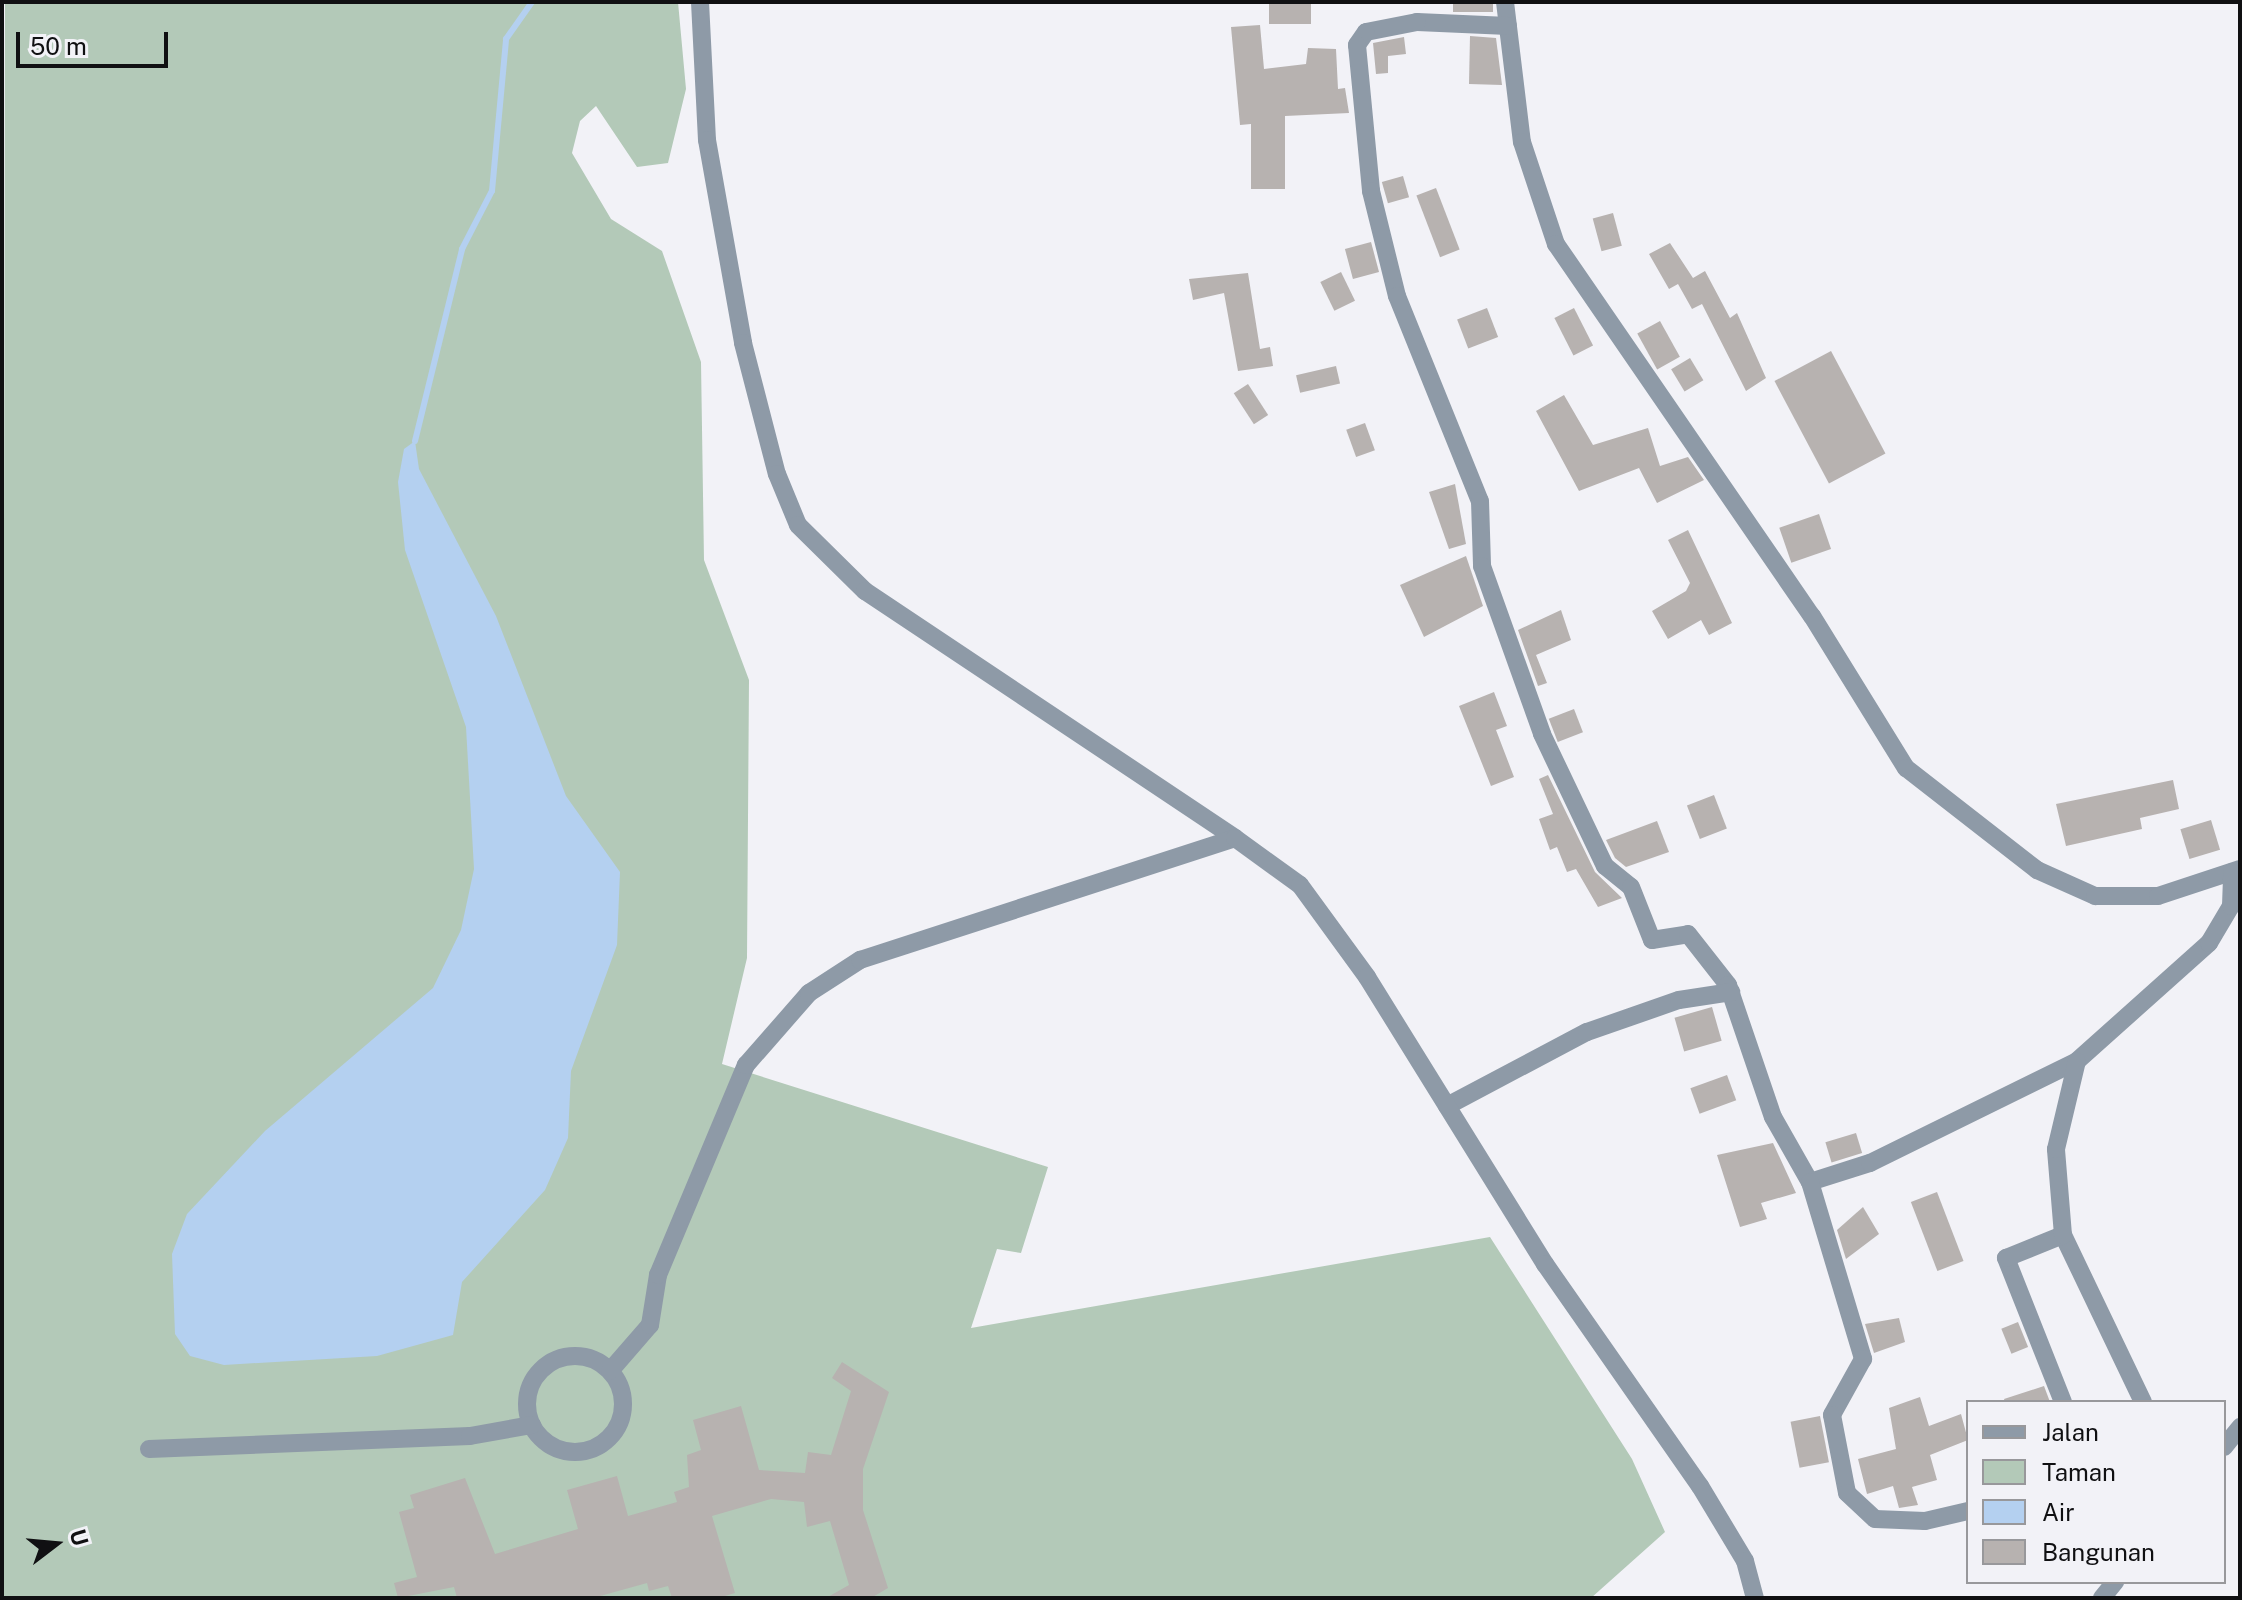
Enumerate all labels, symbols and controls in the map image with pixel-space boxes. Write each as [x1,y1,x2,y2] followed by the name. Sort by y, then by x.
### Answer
[20,16,172,66] scale bar
[30,32,87,60] text: 50 m
[1966,1400,2226,1584] legend
[2042,1418,2099,1446] text: Jalan
[2042,1458,2116,1486] text: Taman
[2042,1498,2075,1526] text: Air
[16,1504,96,1584] north arrow
[64,1526,94,1549] text: U
[2042,1538,2155,1566] text: Bangunan

